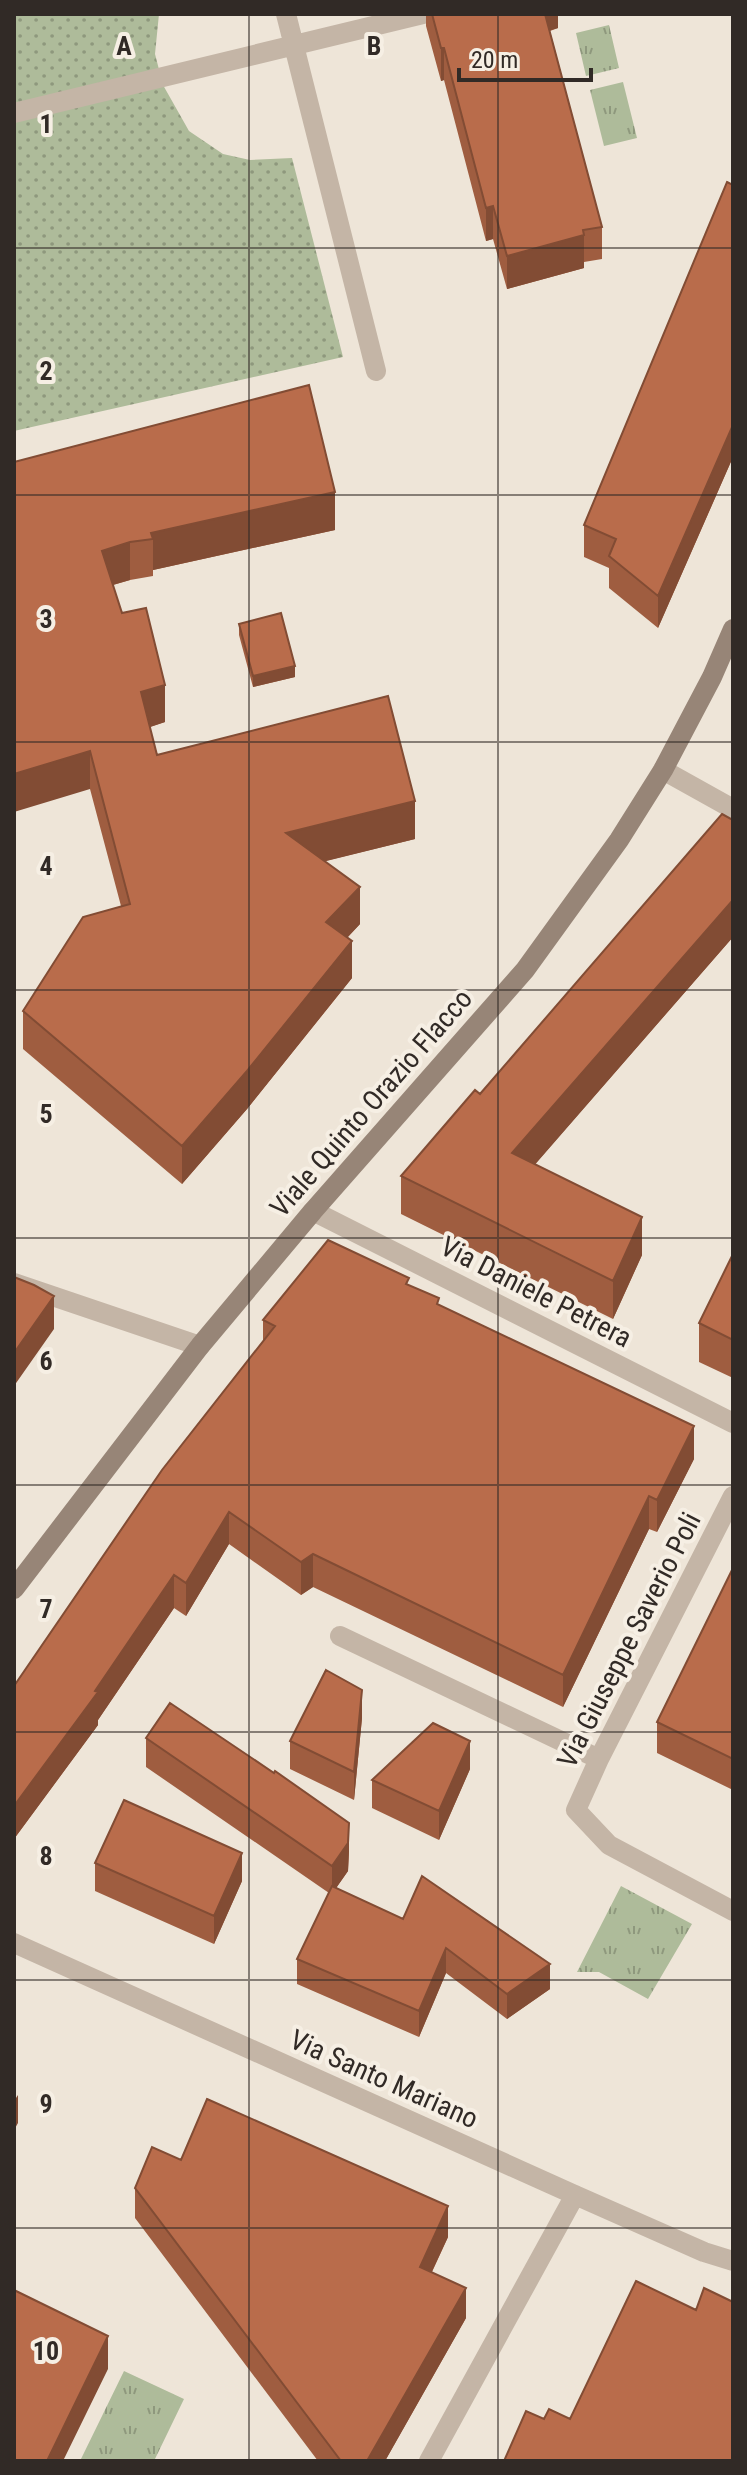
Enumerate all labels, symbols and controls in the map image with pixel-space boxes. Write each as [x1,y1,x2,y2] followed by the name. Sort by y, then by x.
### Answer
[116,31,132,61] text: A
[367,31,381,61] text: B
[459,32,591,82] scale bar
[471,46,518,74] text: 20 m
[39,109,53,139] text: 1
[39,356,53,386] text: 2
[39,604,53,634] text: 3
[39,851,53,881] text: 4
[263,982,479,1224] street label: Viale Quinto Orazio Flacco
[39,1099,53,1129] text: 5
[435,1230,637,1354] street label: Via Daniele Petrera
[39,1346,53,1376] text: 6
[550,1507,708,1773] street label: Via Giuseppe Saverio Poli
[39,1594,53,1624] text: 7
[39,1841,53,1871] text: 8
[285,2023,483,2135] street label: Via Santo Mariano
[39,2089,53,2119] text: 9
[33,2336,59,2366] text: 10

